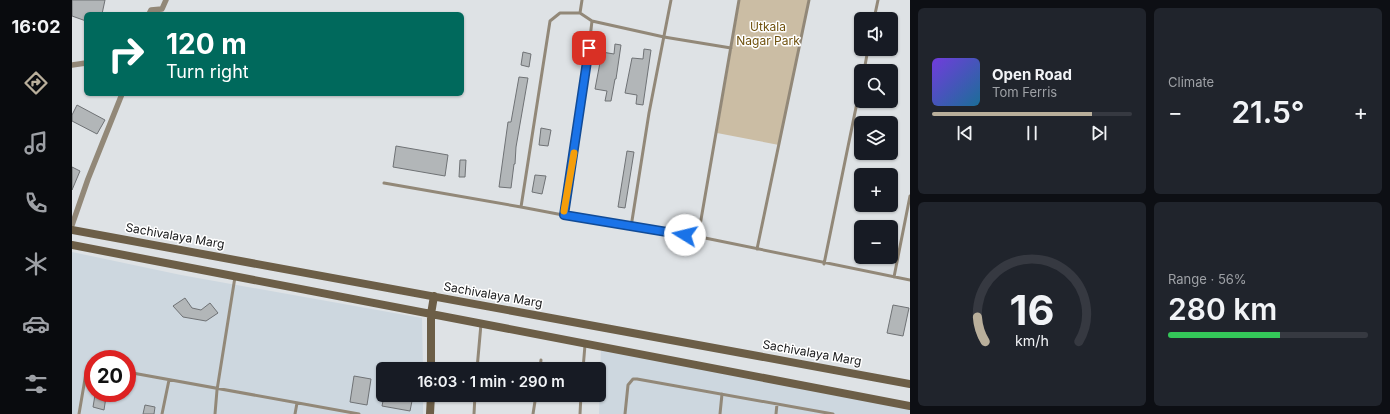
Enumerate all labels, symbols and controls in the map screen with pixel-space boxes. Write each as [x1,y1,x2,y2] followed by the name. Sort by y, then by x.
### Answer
[854,12,898,264] map controls
[854,12,898,56] button: sound
[12,16,60,37] text: 16:02
[736,19,800,48] park label: Utkala Nagar Park
[166,27,247,61] text: 120 m
[100,28,152,80] icon: right
[572,31,606,65] pin
[578,37,600,59] icon: arrive
[166,61,249,82] text: Turn right
[854,64,898,108] button: search
[992,65,1072,84] text: Open Road
[22,69,50,97] icon: directions
[1168,74,1214,90] text: Climate
[992,84,1057,100] text: Tom Ferris
[1231,94,1305,130] text: 21.5°
[1168,99,1183,125] text: −
[1353,99,1368,125] text: +
[854,116,898,160] button: layers
[954,122,976,144] icon: previous
[1021,122,1043,144] icon: pause
[1088,122,1110,144] icon: next
[22,129,50,157] icon: music
[854,168,898,212] button: +
[22,189,50,217] icon: phone
[664,214,706,256] position arrow
[124,219,226,252] street label: Sachivalaya Marg
[854,220,898,264] button: −
[22,250,50,278] icon: climate
[1168,271,1247,287] text: Range · 56%
[442,278,544,311] street label: Sachivalaya Marg
[1010,285,1054,335] text: 16
[1168,291,1277,327] text: 280 km
[22,310,50,338] icon: car
[1015,332,1049,349] text: km/h
[761,336,863,369] street label: Sachivalaya Marg
[84,350,136,402] speed limit sign: 20
[22,370,50,398] icon: filters
[417,372,565,391] text: 16:03 · 1 min · 290 m

